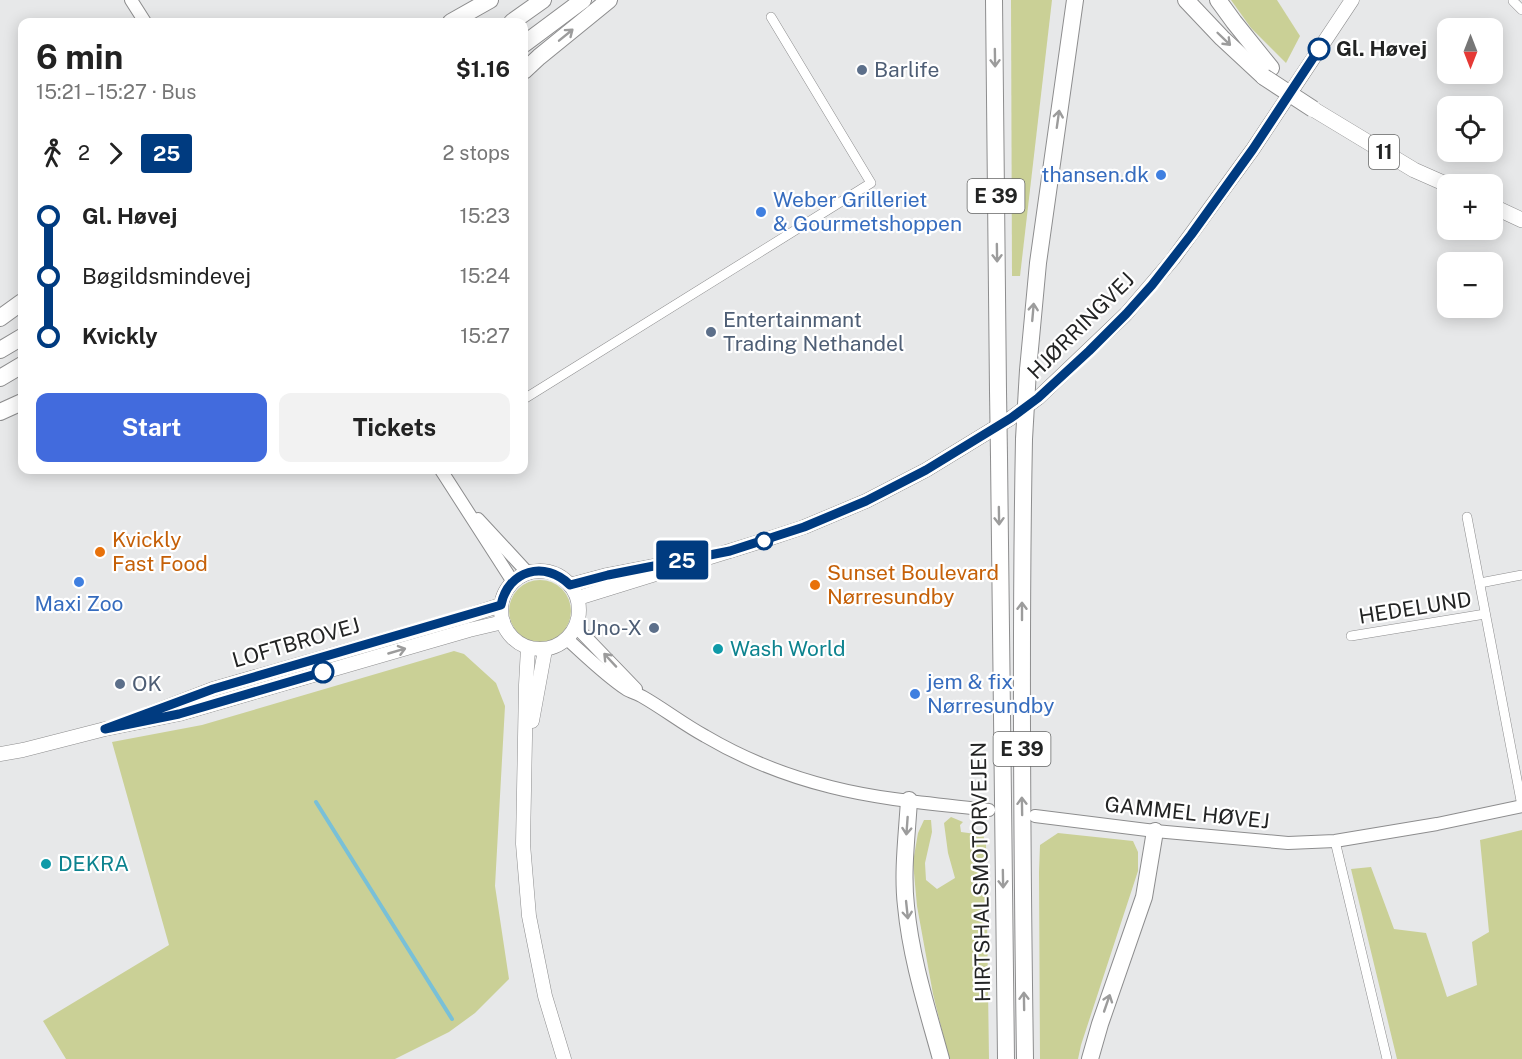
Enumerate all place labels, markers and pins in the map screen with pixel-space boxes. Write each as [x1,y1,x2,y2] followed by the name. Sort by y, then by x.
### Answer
[1336,36,1427,61] place label: Gl. Høvej
[1308,38,1330,60] marker: Gl. Høvej
[874,57,939,82] place label: Barlife
[855,63,869,77] marker: Barlife
[1041,162,1149,187] place label: thansen.dk
[1154,168,1168,182] marker: thansen.dk
[773,187,962,236] place label: Weber Grilleriet & Gourmetshoppen
[754,205,768,219] marker: Weber Grilleriet & Gourmetshoppen
[723,307,904,356] place label: Entertainmant Trading Nethandel
[704,325,718,339] marker: Entertainmant Trading Nethandel
[112,527,208,576] place label: Kvickly Fast Food
[755,532,773,550] unlabelled marker
[93,545,107,559] marker: Kvickly Fast Food
[827,560,999,609] place label: Sunset Boulevard Nørresundby
[72,575,86,589] marker: Maxi Zoo
[808,578,822,592] marker: Sunset Boulevard Nørresundby
[35,591,123,616] place label: Maxi Zoo
[582,615,642,640] place label: Uno-X
[647,621,661,635] marker: Uno-X
[730,636,846,661] place label: Wash World
[711,642,725,656] marker: Wash World
[312,661,334,683] unlabelled marker
[926,669,1054,718] place label: jem & fix Nørresundby
[132,671,162,696] place label: OK
[113,677,127,691] marker: OK
[908,687,922,701] marker: jem & fix Nørresundby
[58,851,129,876] place label: DEKRA
[39,857,53,871] marker: DEKRA

